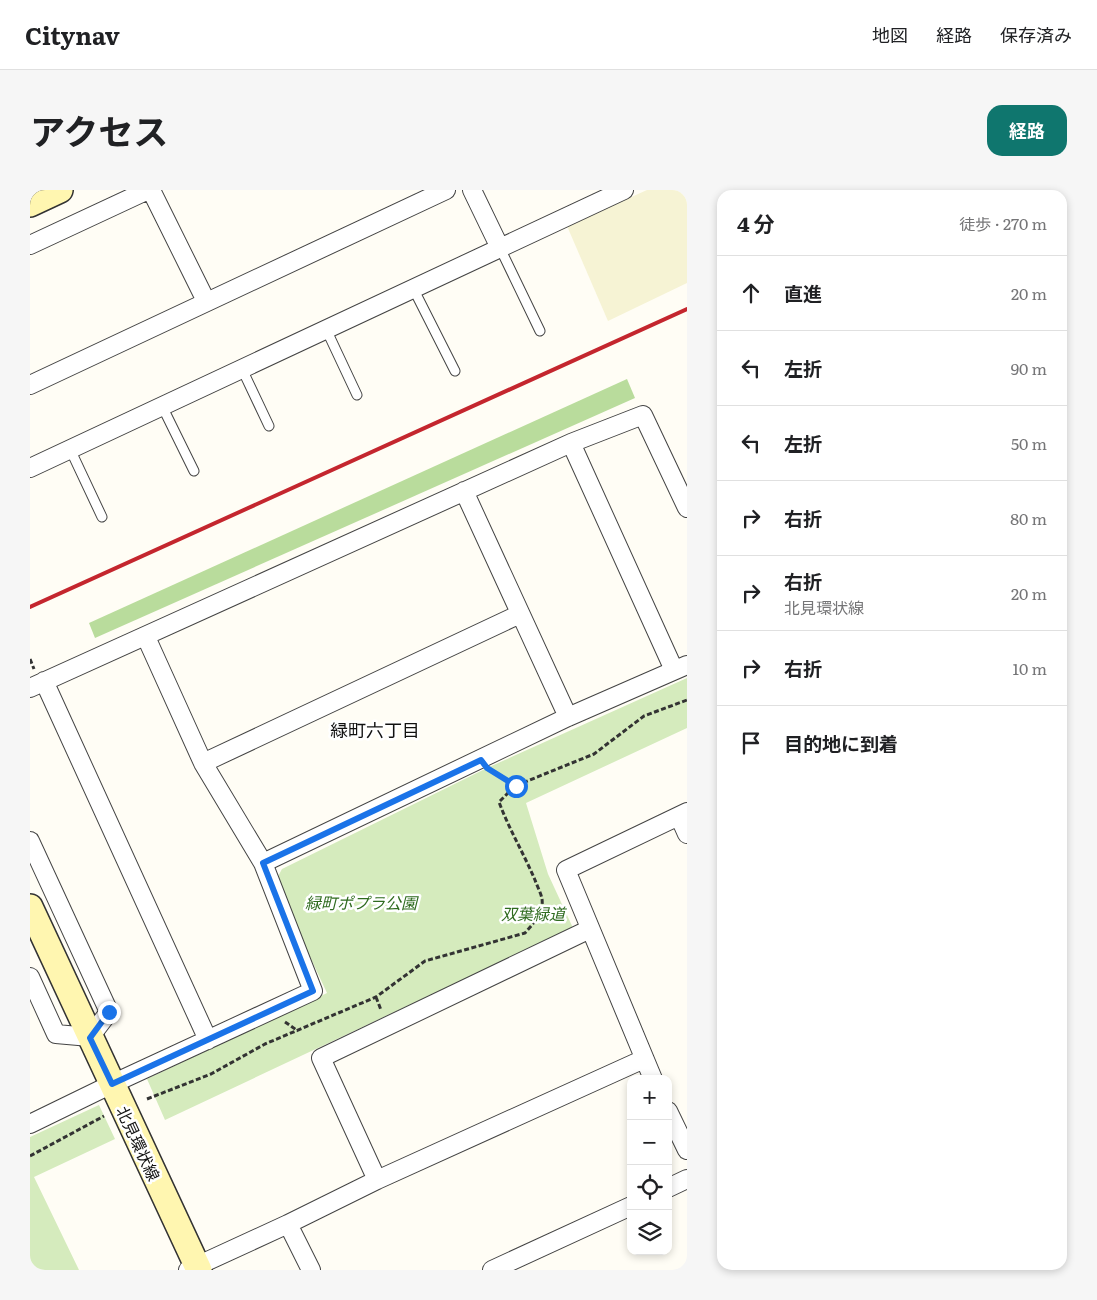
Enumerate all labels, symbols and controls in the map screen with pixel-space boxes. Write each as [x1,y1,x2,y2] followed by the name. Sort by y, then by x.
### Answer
[25,17,120,52] text: Citynav
[872,21,908,48] text: 地図
[936,21,972,48] text: 経路
[1000,21,1072,48] text: 保存済み
[30,104,168,156] text: アクセス
[987,105,1067,156] button: 経路
[737,207,775,238] text: 4 分
[959,211,1047,235] text: 徒歩 · 270 m
[737,279,765,307] icon: ahead
[784,279,822,307] text: 直進
[1011,281,1047,305] text: 20 m
[737,354,765,382] icon: left
[784,354,822,382] text: 左折
[1011,356,1047,380] text: 90 m
[737,429,765,457] icon: left
[784,429,822,457] text: 左折
[1011,431,1047,455] text: 50 m
[737,504,765,532] icon: right
[784,504,822,532] text: 右折
[1010,506,1047,530] text: 80 m
[784,567,822,595] text: 右折
[737,579,765,607] icon: right
[1011,581,1047,605] text: 20 m
[784,595,864,619] text: 北見環状線
[737,654,765,682] icon: right
[784,654,822,682] text: 右折
[1013,656,1047,680] text: 10 m
[330,716,420,743] district label: 緑町六丁目
[737,729,765,757] icon: arrive
[784,729,898,757] text: 目的地に到着
[505,775,528,798] route start
[305,890,419,914] park label: 緑町ポプラ公園
[501,901,568,925] park label: 双葉緑道
[98,1001,121,1024] route end
[627,1075,672,1255] map controls
[627,1075,672,1120] button: +
[111,1102,167,1184] street label: 北見環状線
[627,1120,672,1165] button: −
[627,1165,672,1210] button: locate
[627,1210,672,1255] button: layers

